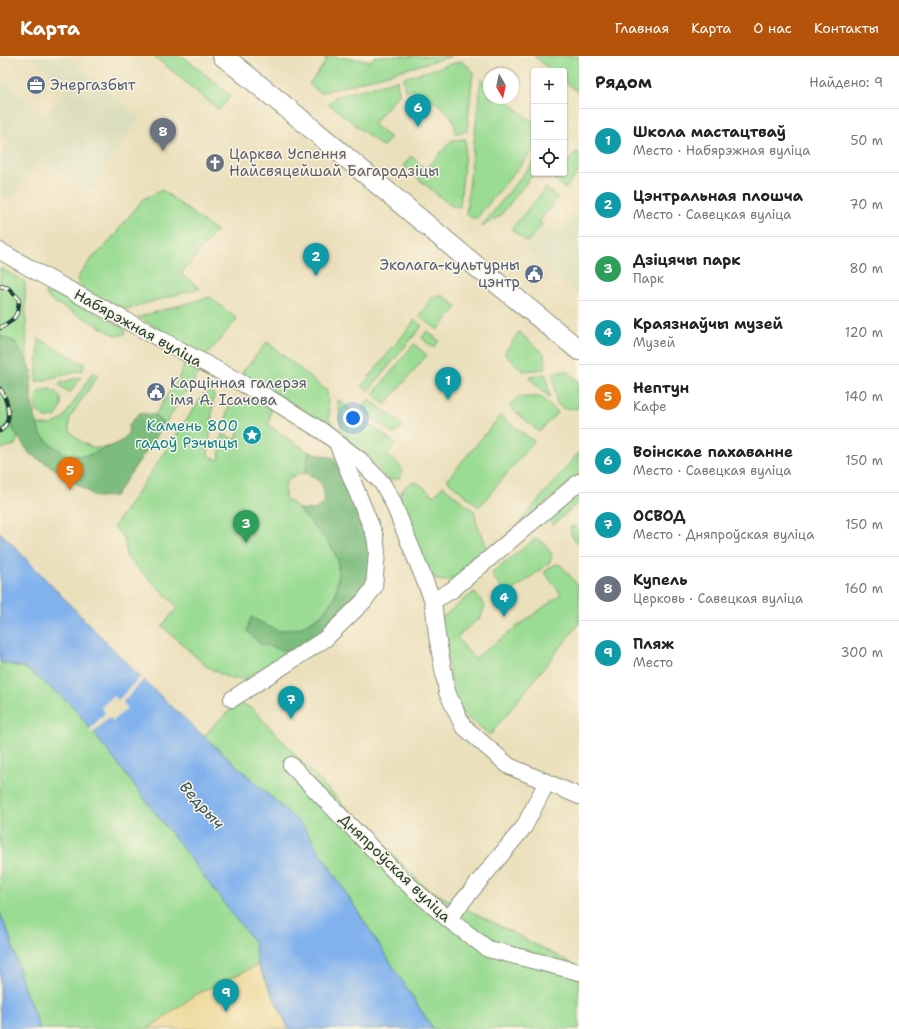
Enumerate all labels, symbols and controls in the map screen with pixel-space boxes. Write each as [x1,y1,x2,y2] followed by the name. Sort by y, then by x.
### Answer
[20,16,80,41] text: Карта
[615,19,669,37] text: Главная
[691,19,731,37] text: Карта
[753,19,792,37] text: О нас
[814,19,879,37] text: Контакты
[483,68,519,104] north arrow
[531,68,567,176] map controls
[531,68,567,104] button: +
[595,71,652,93] text: Рядом
[25,74,47,96] office icon: Энергазбыт
[809,74,883,91] text: Найдено: 9
[50,75,136,95] place label: Энергазбыт
[405,94,431,127] pin: 6
[531,104,567,140] button: −
[150,118,176,151] pin: 8
[633,122,786,142] text: Школа мастацтваў
[605,132,611,149] text: 1
[850,132,883,149] text: 50 m
[531,140,567,176] button: locate
[633,142,810,159] text: Место · Набярэжная вуліца
[229,144,439,181] place label: Царква Успення Найсвяцейшай Багародзіцы
[204,152,226,174] church icon: Царква Успення Найсвяцейшай Багародзіцы
[633,186,803,206] text: Цэнтральная плошча
[603,196,613,213] text: 2
[849,196,883,213] text: 70 m
[633,206,791,223] text: Место · Савецкая вуліца
[303,243,329,276] pin: 2
[633,250,741,270] text: Дзіцячы парк
[379,255,520,292] place label: Эколага-культурны цэнтр
[603,260,613,277] text: 3
[849,260,883,277] text: 80 m
[523,263,545,285] public building icon: Эколага-культурны цэнтр
[633,270,664,287] text: Парк
[70,284,206,372] street label: Набярэжная вуліца
[633,314,783,334] text: Краязнаўчы музей
[603,324,613,341] text: 4
[845,324,883,341] text: 120 m
[633,334,675,351] text: Музей
[435,367,461,400] pin: 1
[170,373,307,410] place label: Карцінная галерэя імя А. Ісачова
[633,378,689,398] text: Нептун
[145,381,167,403] public building icon: Карцінная галерэя імя А. Ісачова
[604,388,612,405] text: 5
[844,388,883,405] text: 140 m
[633,398,667,415] text: Кафе
[343,408,363,428] your location
[135,416,238,453] place label: Камень 800 гадоў Рэчыцы
[241,424,263,446] place icon: Камень 800 гадоў Рэчыцы
[633,442,793,462] text: Воінскае пахаванне
[603,452,613,469] text: 6
[845,452,883,469] text: 150 m
[57,457,83,490] pin: 5
[633,462,791,479] text: Место · Савецкая вуліца
[633,506,685,526] text: ОСВОД
[233,510,259,543] pin: 3
[603,516,613,533] text: 7
[845,516,883,533] text: 150 m
[633,526,814,543] text: Место · Дняпроўская вуліца
[633,570,687,590] text: Купель
[603,580,613,597] text: 8
[845,580,883,597] text: 160 m
[491,584,517,617] pin: 4
[633,590,803,607] text: Церковь · Савецкая вуліца
[633,634,674,654] text: Пляж
[603,644,613,661] text: 9
[840,644,883,661] text: 300 m
[633,654,673,671] text: Место
[278,686,304,719] pin: 7
[175,776,229,834] water label: Ведрыч
[335,809,456,927] street label: Дняпроўская вуліца
[213,979,239,1012] pin: 9

